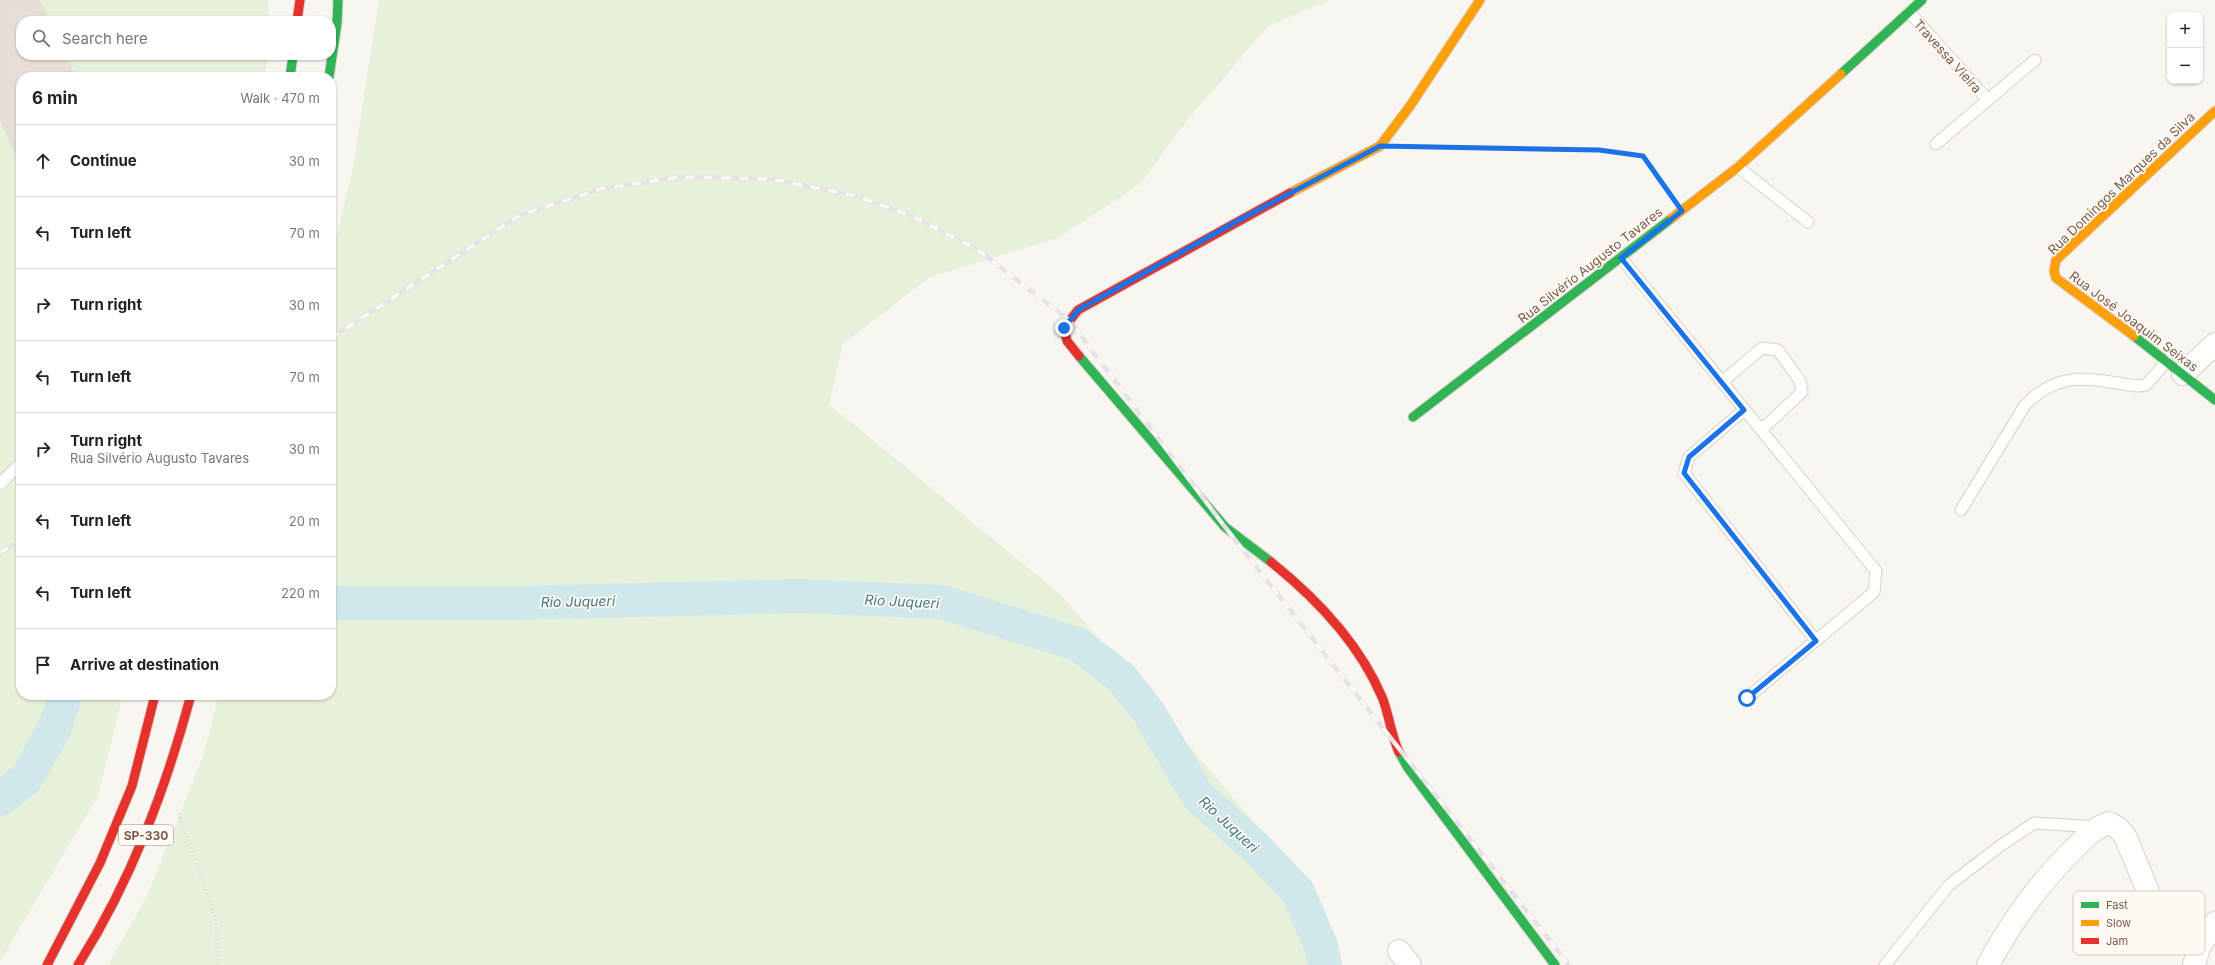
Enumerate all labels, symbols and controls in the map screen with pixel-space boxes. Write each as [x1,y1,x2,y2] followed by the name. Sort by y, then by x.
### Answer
[2167,12,2203,84] map controls
[2167,12,2203,48] button: +
[16,16,336,60] search box
[1911,16,1985,96] street label: Travessa Vieira
[30,27,52,49] icon: search
[62,29,148,48] text: Search here
[2167,48,2203,84] button: −
[32,88,78,108] text: 6 min
[240,90,320,106] text: Walk · 470 m
[2044,108,2198,258] street label: Rua Domingos Marques da Silva
[32,150,54,172] icon: ahead
[70,151,137,170] text: Continue
[289,153,320,169] text: 30 m
[1515,204,1666,326] street label: Rua Silvério Augusto Tavares
[32,222,54,244] icon: left
[70,223,131,242] text: Turn left
[290,225,320,241] text: 70 m
[2066,267,2202,375] street label: Rua José Joaquim Seixas
[32,294,54,316] icon: right
[70,295,142,314] text: Turn right
[289,297,320,313] text: 30 m
[1055,319,1073,337] route end
[32,366,54,388] icon: left
[70,367,131,386] text: Turn left
[290,369,320,385] text: 70 m
[70,431,142,450] text: Turn right
[32,438,54,460] icon: right
[289,441,320,457] text: 30 m
[70,450,249,466] text: Rua Silvério Augusto Tavares
[32,510,54,532] icon: left
[70,511,131,530] text: Turn left
[289,513,320,529] text: 20 m
[32,582,54,604] icon: left
[70,583,131,602] text: Turn left
[281,585,320,601] text: 220 m
[864,591,940,611] water label: Rio Juqueri
[540,592,616,610] water label: Rio Juqueri
[32,654,54,676] icon: arrive
[70,655,219,674] text: Arrive at destination
[1738,689,1756,707] route start
[1196,792,1263,856] water label: Rio Juqueri
[119,825,173,845] road number: SP-330
[2073,891,2205,955] legend
[2106,898,2128,912] text: Fast
[2106,916,2131,930] text: Slow
[2106,934,2128,948] text: Jam

